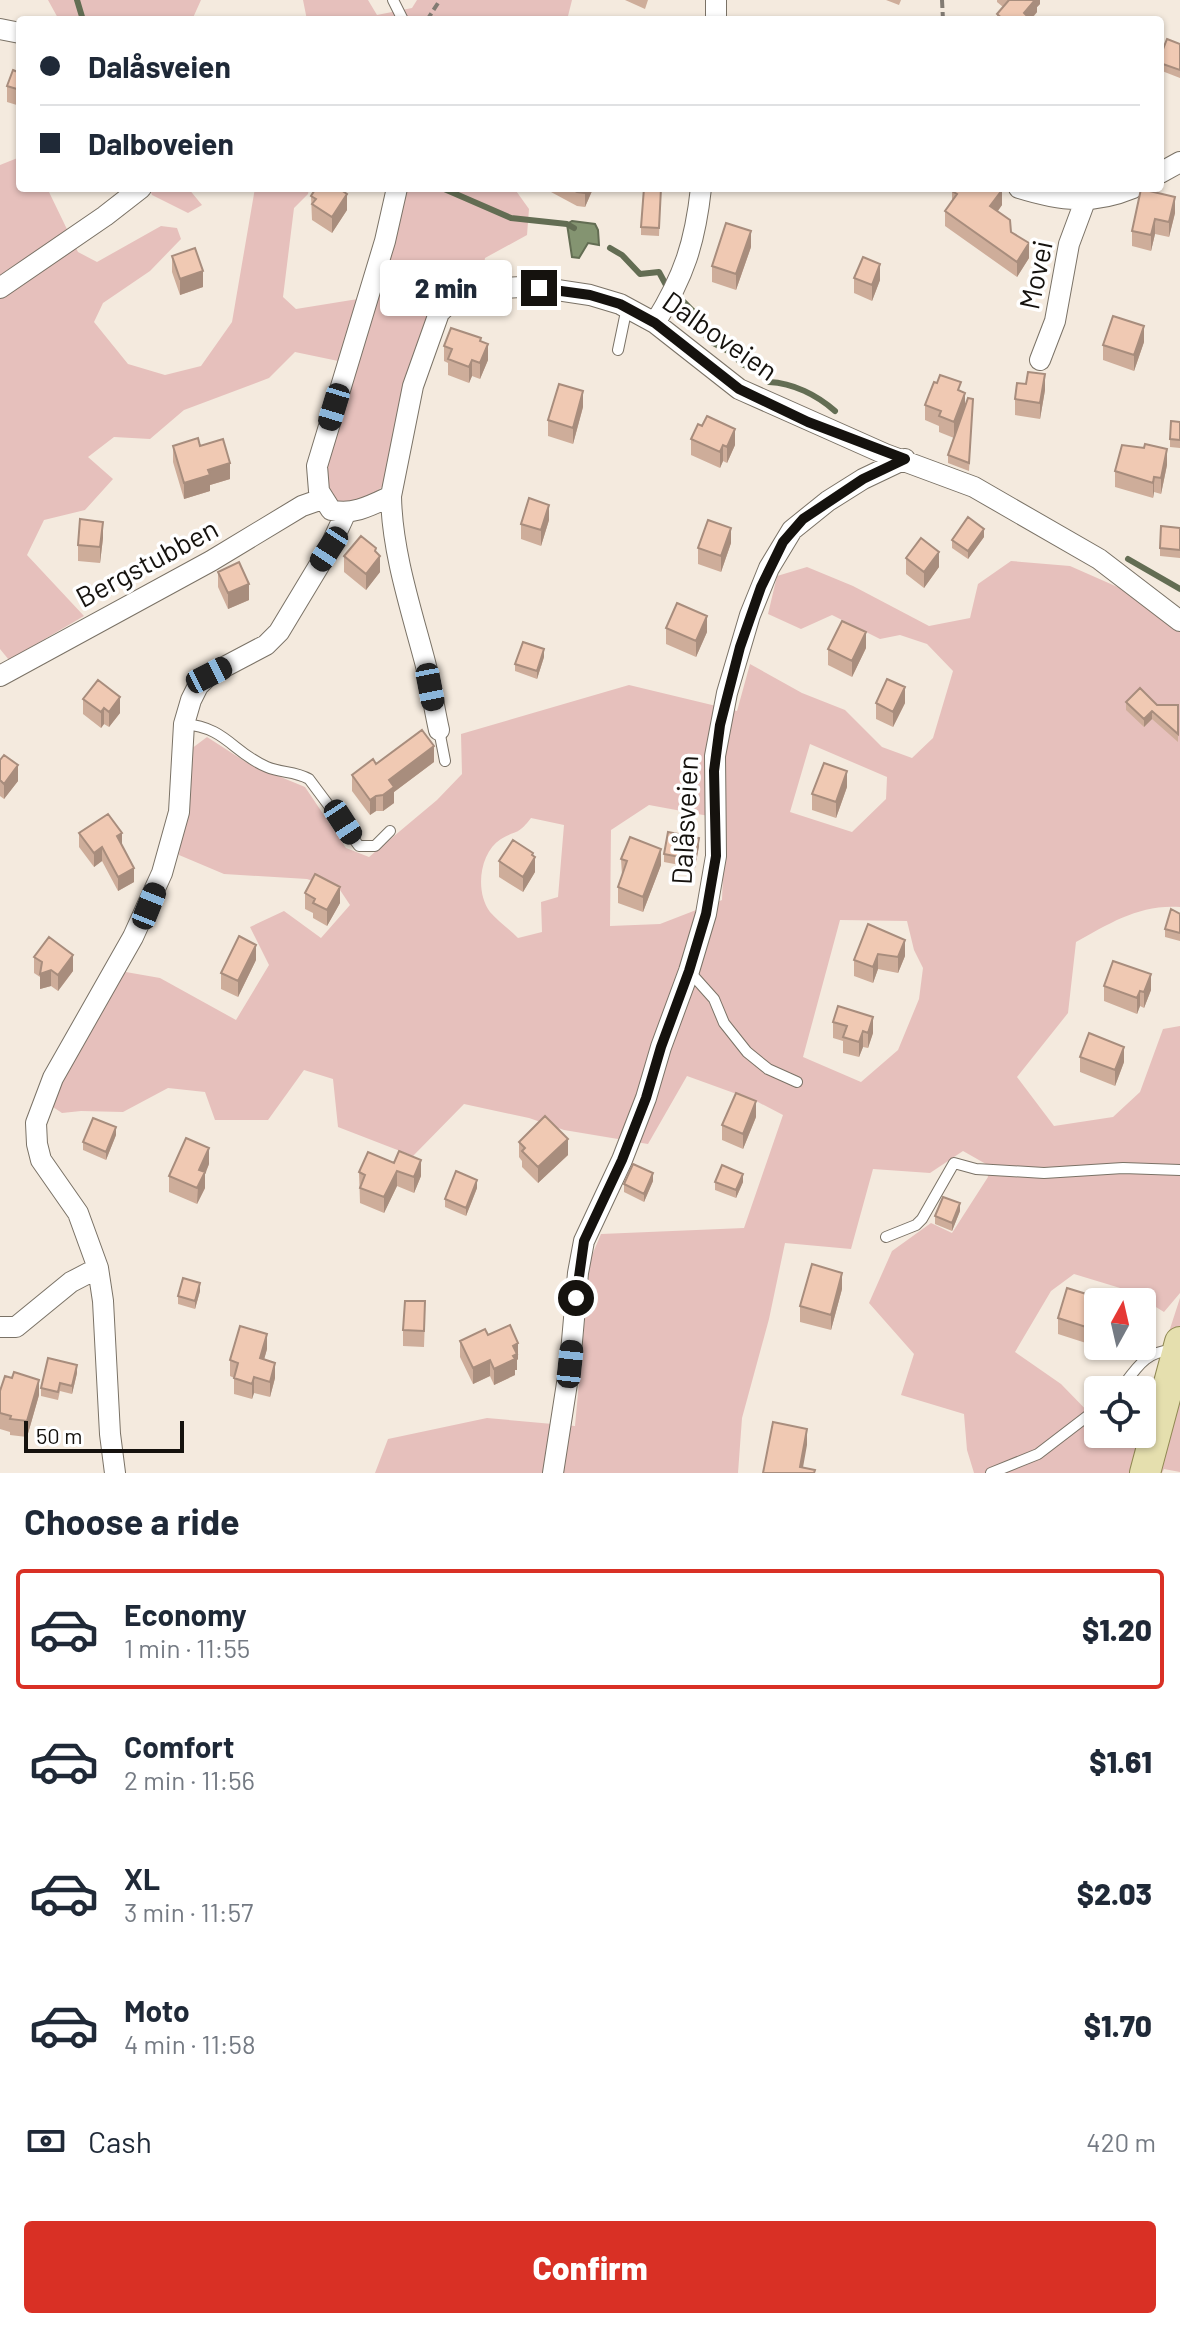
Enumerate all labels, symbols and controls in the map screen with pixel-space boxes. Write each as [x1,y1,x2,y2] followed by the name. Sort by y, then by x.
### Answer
[88,48,231,84] text: Dalåsveien
[88,125,234,161] text: Dalboveien
[1011,237,1059,312] street label: Movei
[379,260,511,316] callout: 2 min
[521,270,557,306] route end
[415,272,477,303] text: 2 min
[657,283,785,387] street label: Dalboveien
[316,381,352,433] car
[70,510,223,614] street label: Bergstubben
[306,522,352,576] car
[182,653,236,697] car
[414,661,446,713] car
[664,754,704,886] street label: Dalåsveien
[320,795,366,849] car
[129,879,169,933] car
[558,1280,594,1316] route start
[1084,1288,1156,1360] north arrow
[1084,1288,1156,1448] map controls
[556,1339,584,1389] car
[1084,1376,1156,1448] button: locate
[24,1417,184,1453] scale bar
[36,1422,82,1448] text: 50 m
[24,1499,240,1542] text: Choose a ride
[28,1593,100,1665] icon: car
[124,1596,247,1632] text: Economy
[1082,1611,1152,1647] text: $1.20
[124,1632,250,1663] text: 1 min · 11:55
[28,1725,100,1797] icon: car
[124,1728,234,1764] text: Comfort
[1089,1743,1152,1779] text: $1.61
[124,1764,255,1795] text: 2 min · 11:56
[28,1857,100,1929] icon: car
[124,1860,160,1896] text: XL
[1077,1875,1152,1911] text: $2.03
[124,1896,253,1927] text: 3 min · 11:57
[28,1989,100,2061] icon: car
[124,1992,190,2028] text: Moto
[1084,2007,1152,2043] text: $1.70
[124,2028,256,2059] text: 4 min · 11:58
[24,2119,68,2163] icon: cash
[88,2123,152,2159] text: Cash
[1086,2126,1156,2157] text: 420 m
[24,2221,1156,2313] button: Confirm

